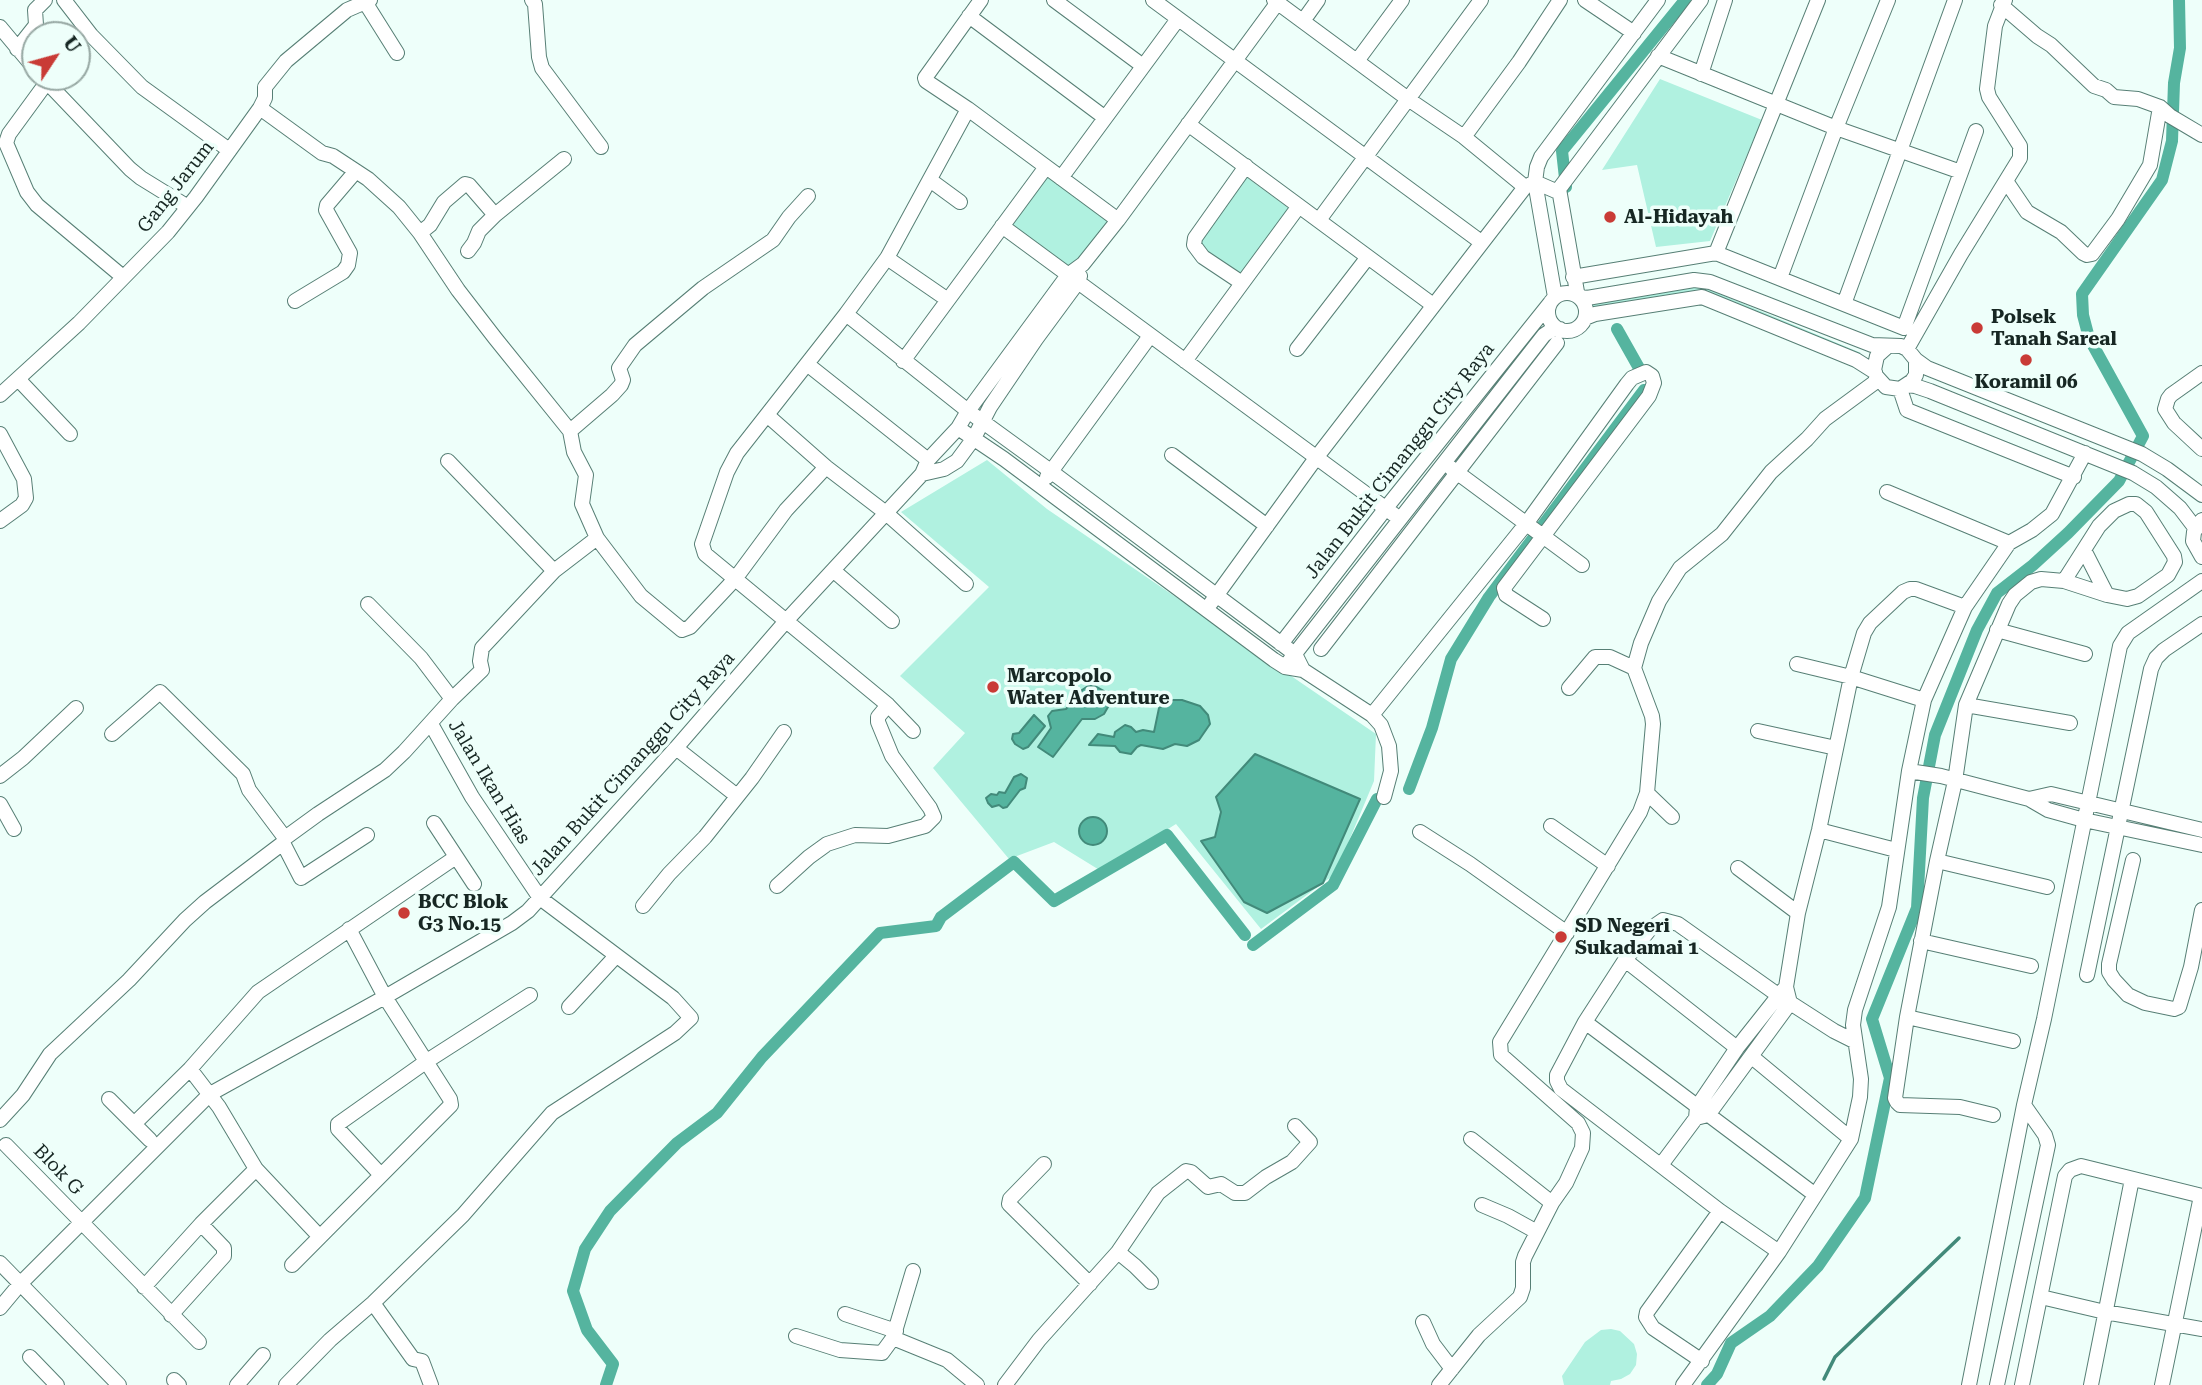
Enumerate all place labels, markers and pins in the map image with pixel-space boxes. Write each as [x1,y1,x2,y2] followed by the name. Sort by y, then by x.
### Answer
[1624,206,1733,228] place label: Al-Hidayah
[1602,209,1618,225] marker: Al-Hidayah
[1991,306,2117,350] place label: Polsek Tanah Sareal
[1969,320,1985,336] marker: Polsek Tanah Sareal
[2018,352,2034,368] marker: Koramil 06
[1974,371,2078,393] place label: Koramil 06
[1007,665,1170,709] place label: Marcopolo Water Adventure
[985,679,1001,695] marker: Marcopolo Water Adventure
[418,891,508,935] place label: BCC Blok G3 No.15
[396,905,412,921] marker: BCC Blok G3 No.15
[1575,915,1699,959] place label: SD Negeri Sukadamai 1
[1553,929,1569,945] marker: SD Negeri Sukadamai 1

